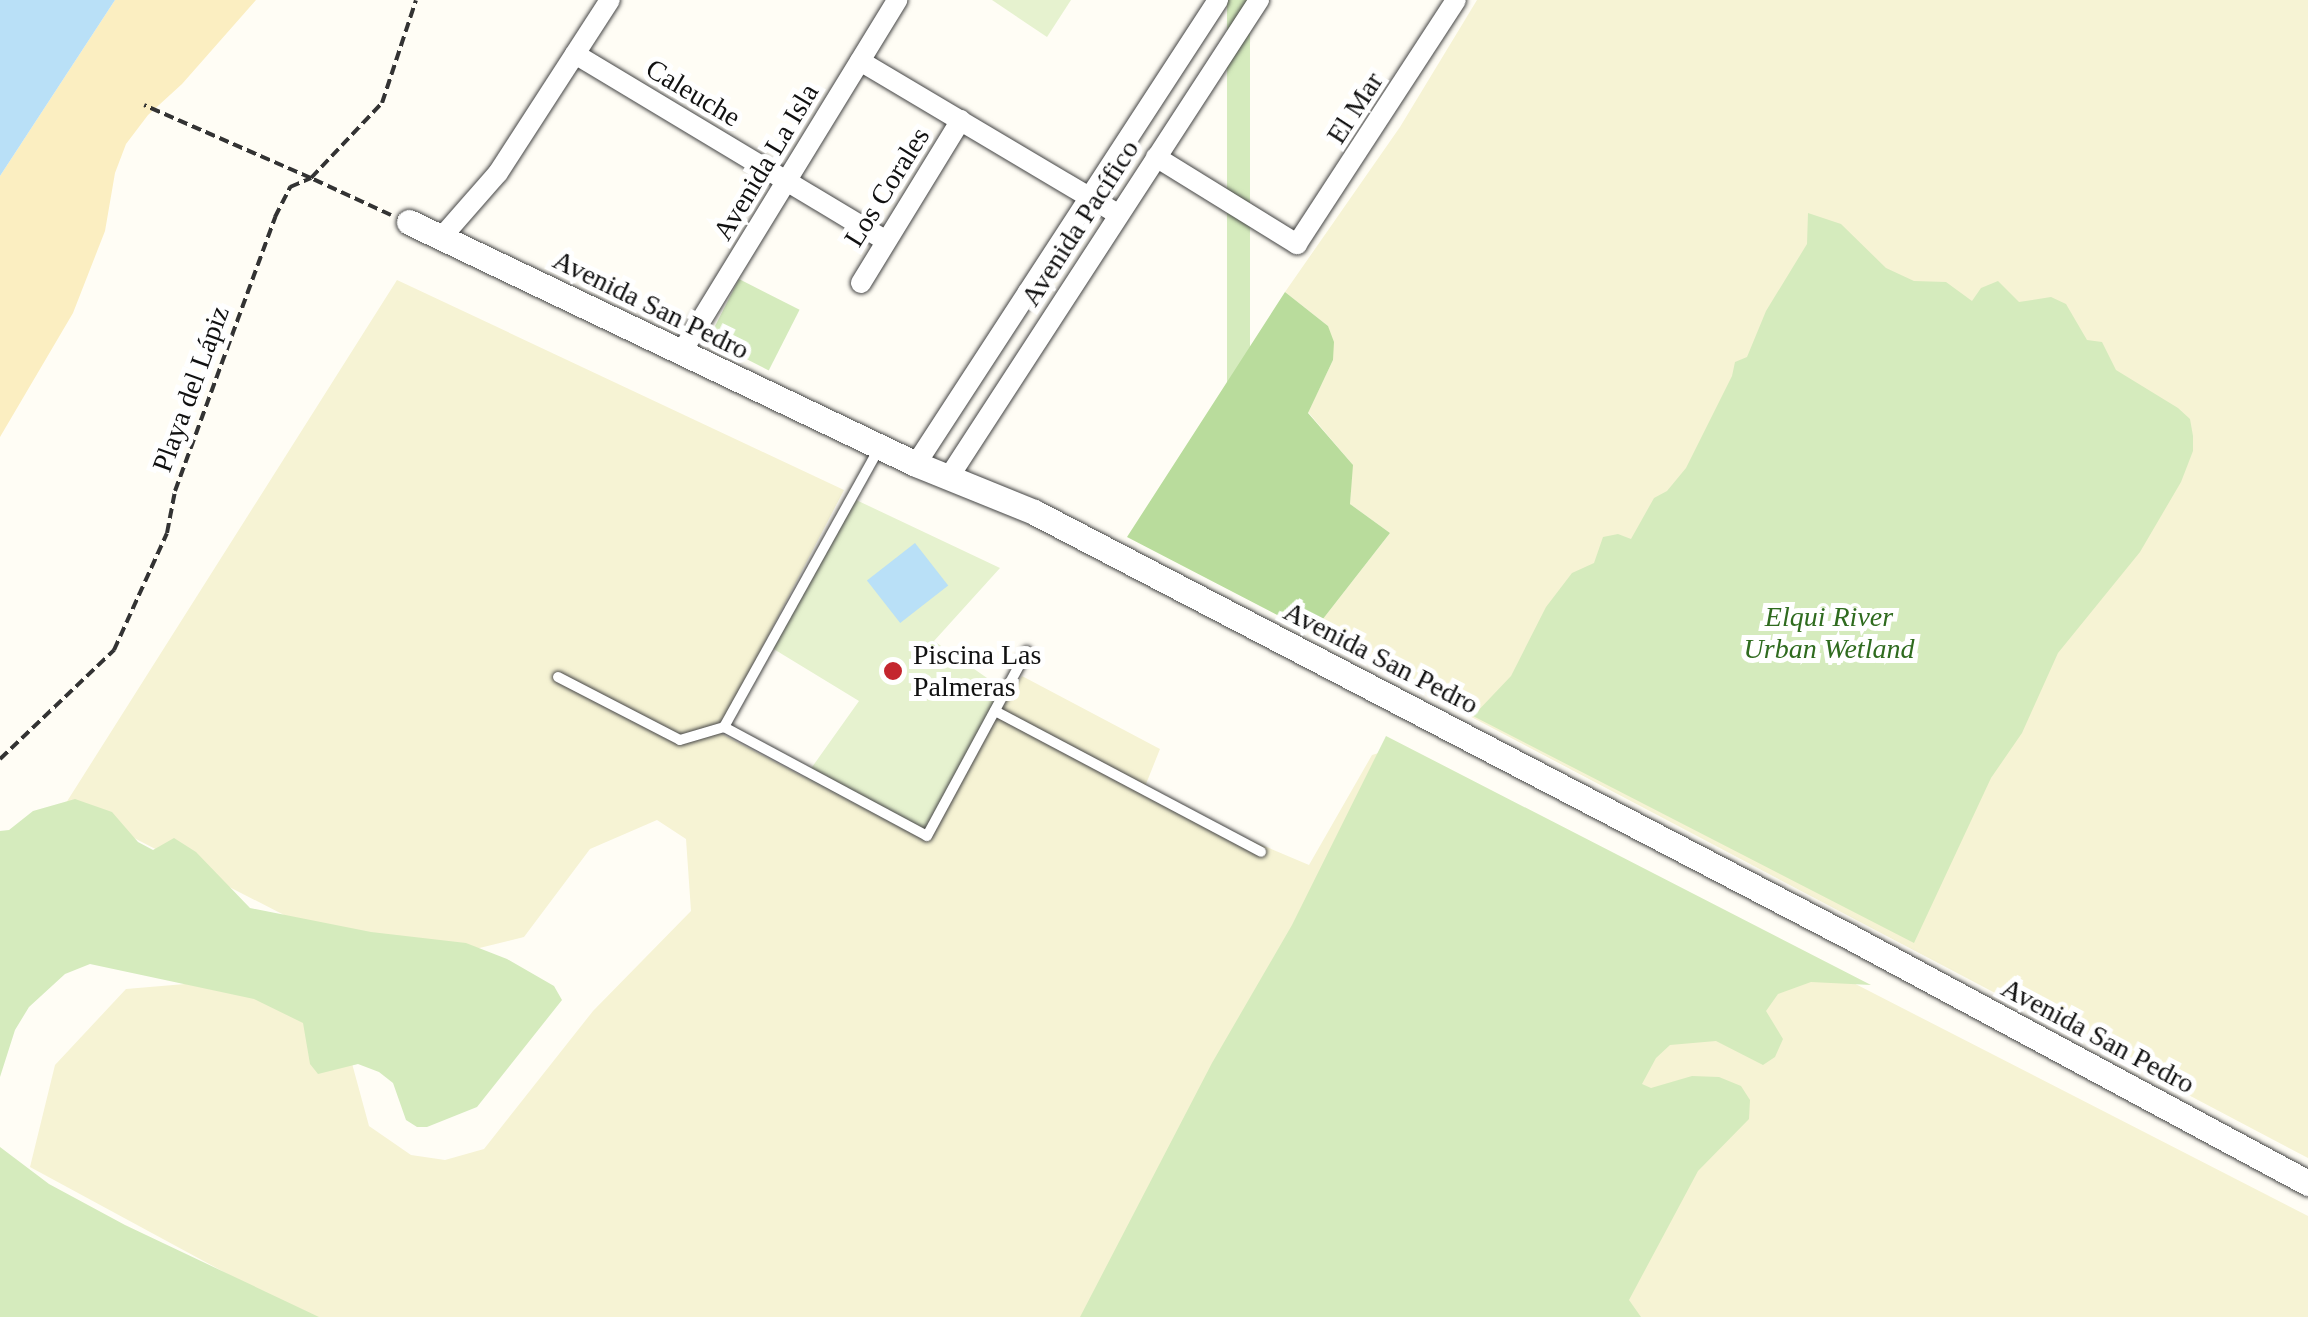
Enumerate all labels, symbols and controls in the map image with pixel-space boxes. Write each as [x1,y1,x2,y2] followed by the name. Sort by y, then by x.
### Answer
[640,52,746,134] street label: Caleuche
[1320,66,1390,150] street label: El Mar
[706,78,826,246] street label: Avenida La Isla
[837,121,937,253] street label: Los Corales
[1014,134,1146,312] street label: Avenida Pacífico
[547,243,755,367] street label: Avenida San Pedro
[145,301,237,477] street label: Playa del Lápiz
[1278,594,1484,722] street label: Avenida San Pedro
[1744,600,1914,666] park label: Elqui River Urban Wetland
[913,638,1041,704] place label: Piscina Las Palmeras
[882,660,904,682] marker: Piscina Las Palmeras
[1996,971,2200,1101] street label: Avenida San Pedro

